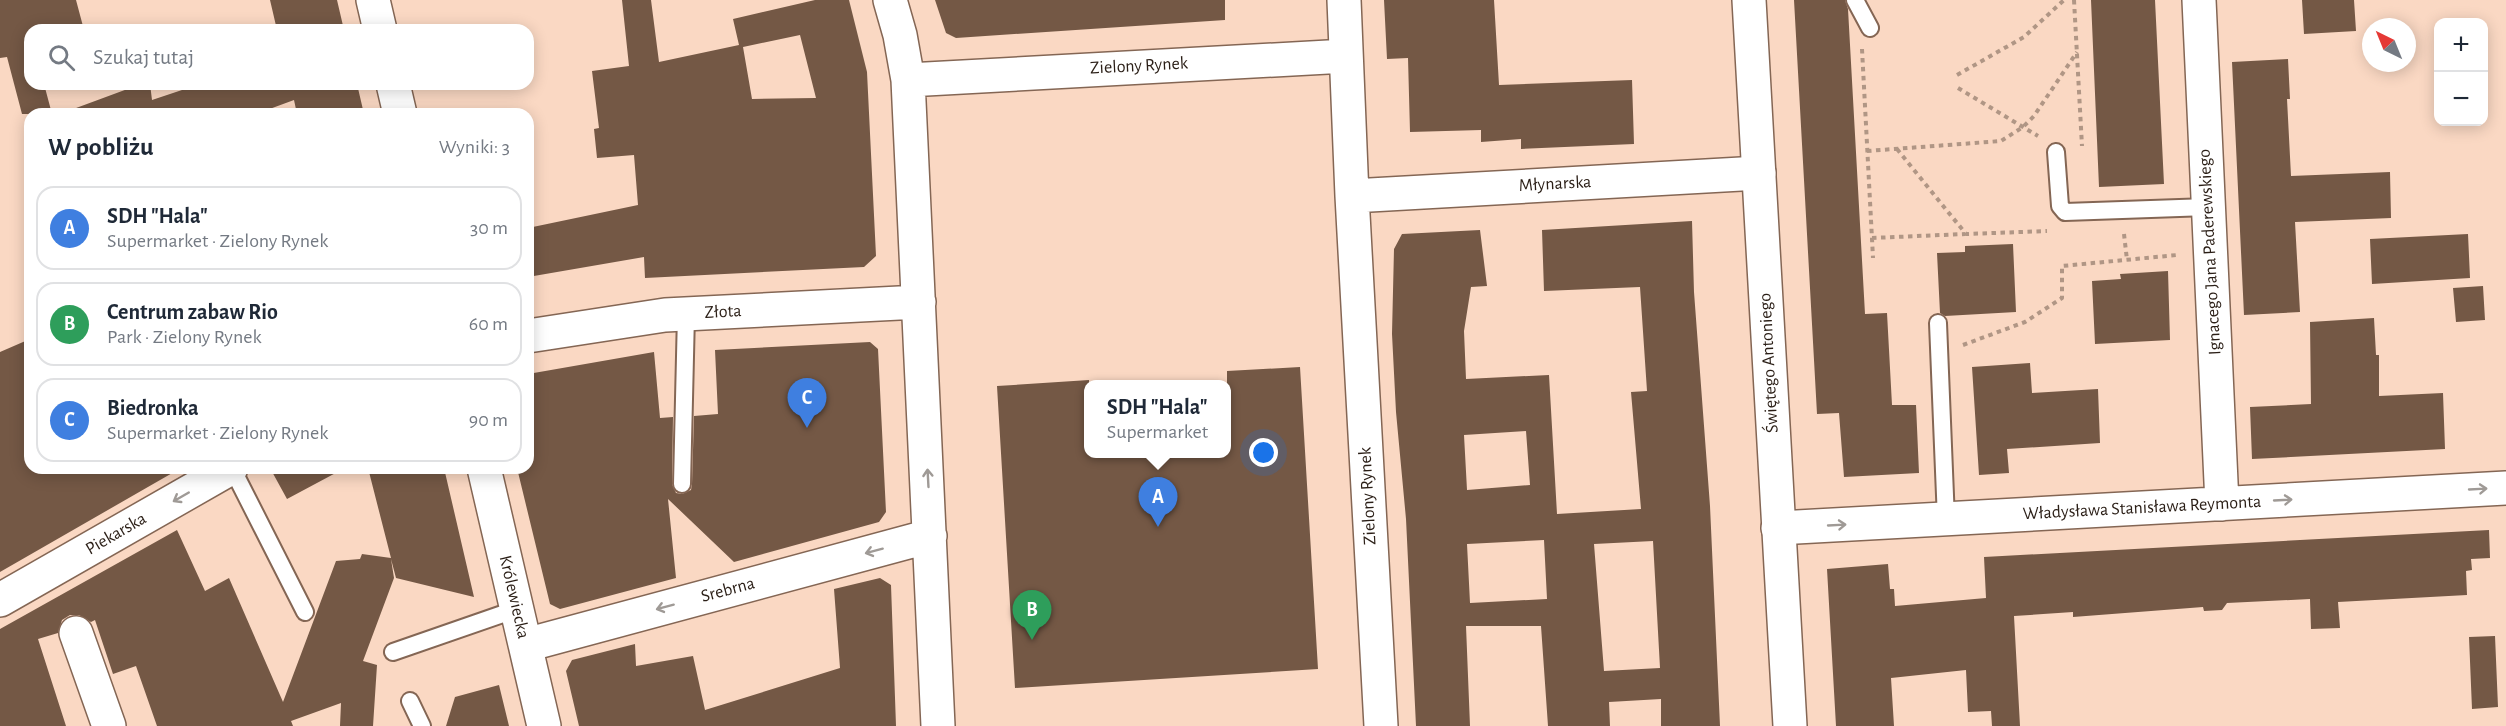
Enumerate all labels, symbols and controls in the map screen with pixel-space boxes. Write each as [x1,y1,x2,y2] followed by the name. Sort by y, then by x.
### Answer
[2362,18,2416,72] north arrow
[2434,18,2488,126] map controls
[2434,18,2488,72] button: +
[24,24,534,90] search box
[45,41,78,74] icon: search
[93,46,194,68] text: Szukaj tutaj
[1090,54,1189,78] street label: Zielony Rynek
[2434,72,2488,126] button: −
[48,134,154,160] text: W pobliżu
[439,137,510,157] text: Wyniki: 3
[2196,148,2224,355] street label: Ignacego Jana Paderewskiego
[1518,173,1592,195] street label: Młynarska
[107,205,208,227] text: SDH "Hala"
[64,218,76,238] text: A
[470,218,508,238] text: 30 m
[107,231,328,251] text: Supermarket · Zielony Rynek
[1753,292,1782,434] street label: Świętego Antoniego
[107,301,278,323] text: Centrum zabaw Rio
[704,302,742,322] street label: Złota
[64,314,75,334] text: B
[469,314,508,334] text: 60 m
[107,327,262,347] text: Park · Zielony Rynek
[788,378,826,428] pin: C
[1084,380,1231,458] popup
[1107,396,1207,418] text: SDH "Hala"
[107,397,199,419] text: Biedronka
[64,410,75,430] text: C
[469,410,508,430] text: 90 m
[1107,422,1208,442] text: Supermarket
[107,423,328,443] text: Supermarket · Zielony Rynek
[1249,438,1278,467] your location
[1356,446,1380,545] street label: Zielony Rynek
[922,468,933,488] one-way arrow
[1138,478,1178,527] pin: A
[2467,484,2487,495] one-way arrow
[172,492,190,503] one-way arrow
[2022,493,2262,523] street label: Władysława Stanisława Reymonta
[2273,495,2293,506] one-way arrow
[83,510,149,558] street label: Piekarska
[1826,520,1846,531] one-way arrow
[865,546,884,558] one-way arrow
[496,554,532,640] street label: Królewiecka
[699,574,757,606] street label: Srebrna
[1012,590,1052,640] pin: B
[656,602,675,614] one-way arrow

